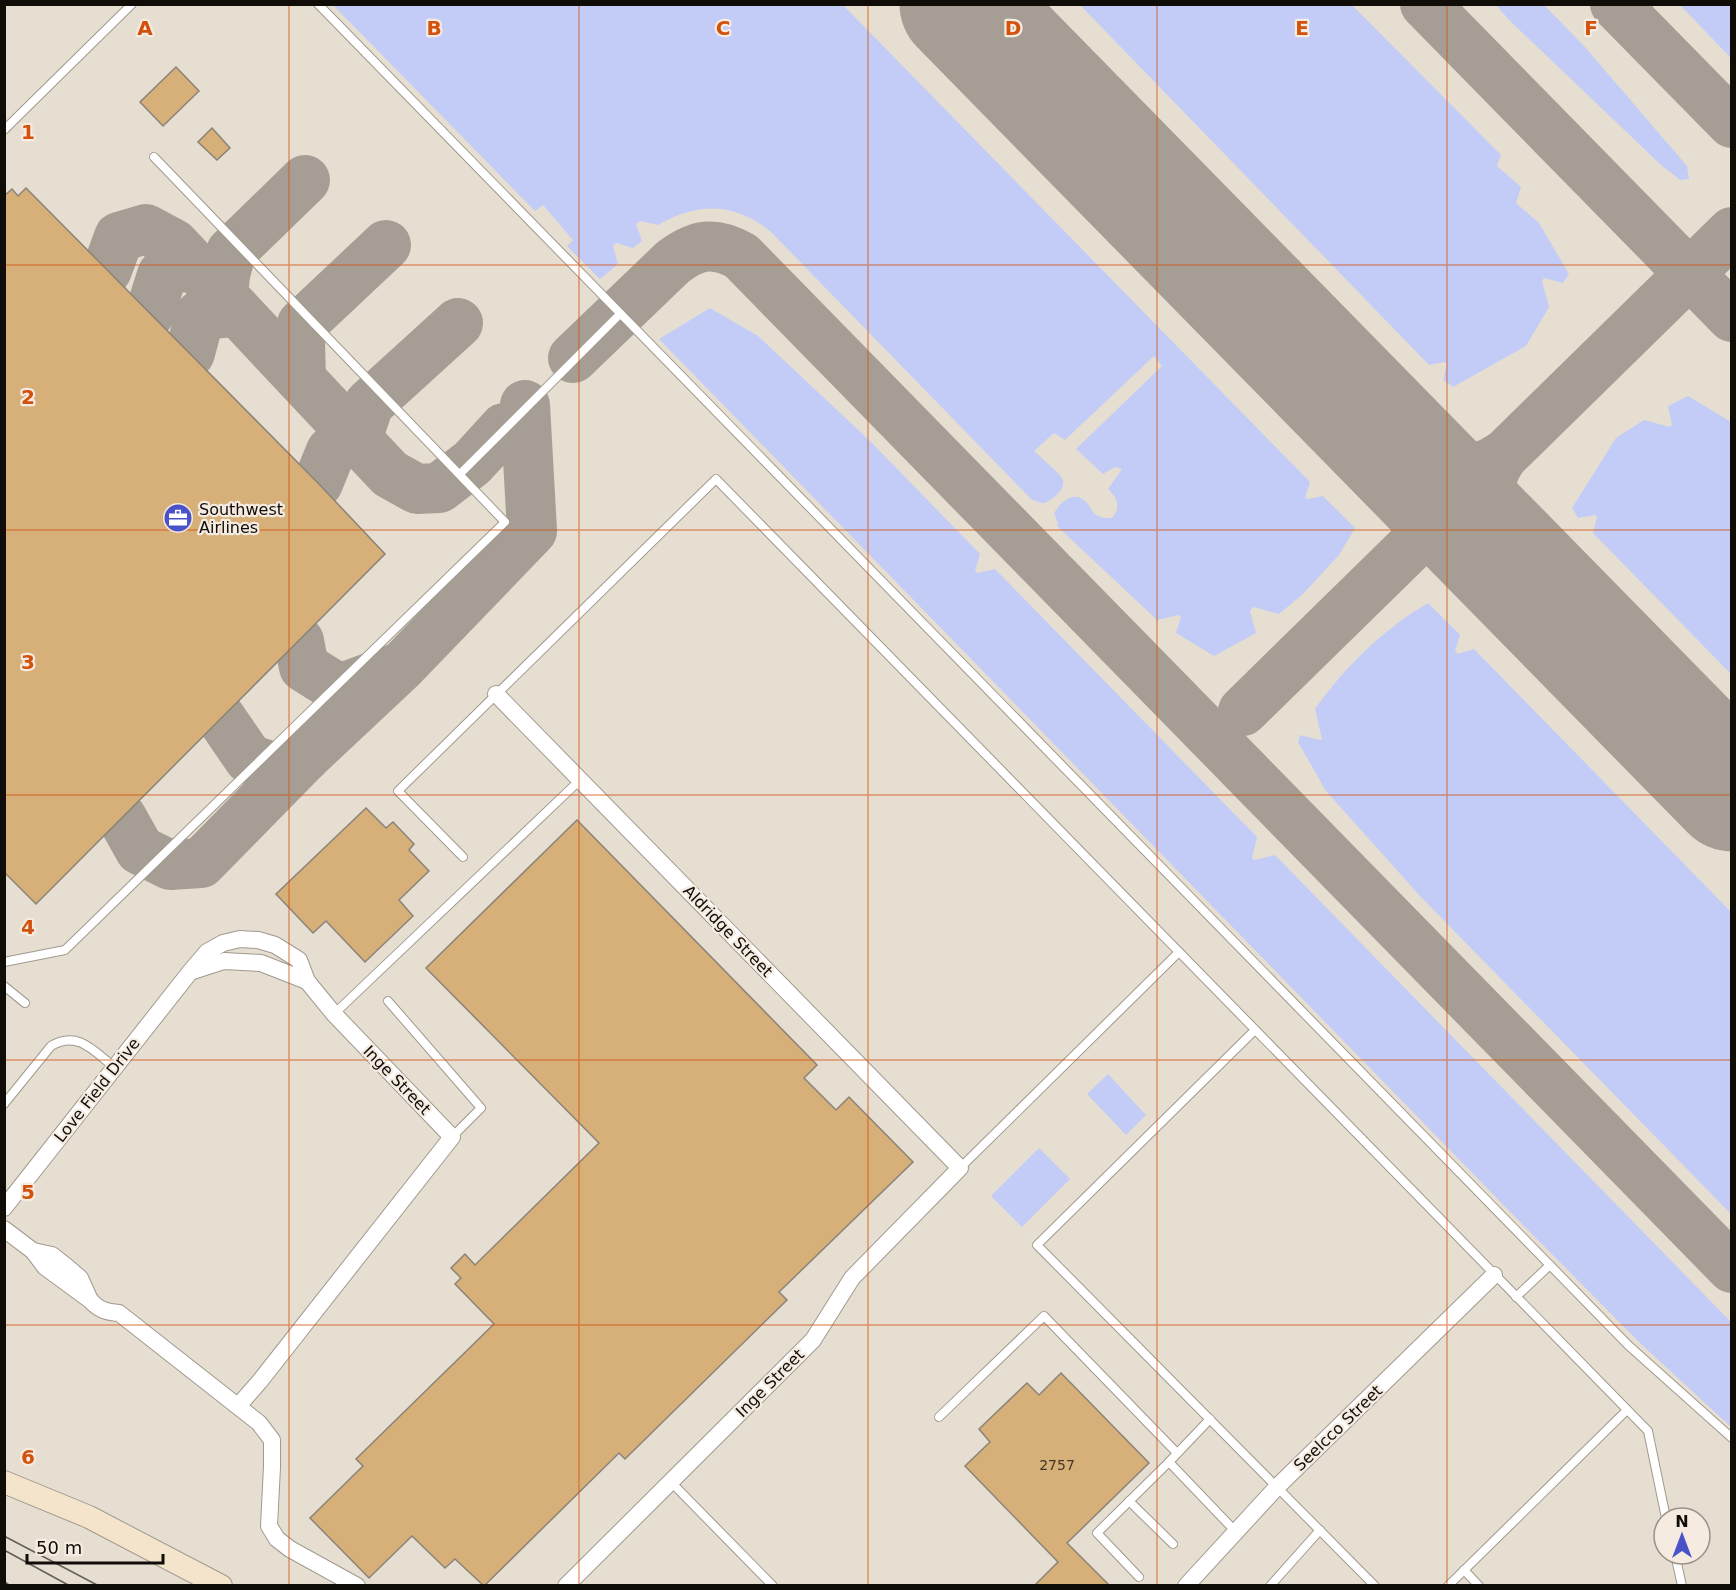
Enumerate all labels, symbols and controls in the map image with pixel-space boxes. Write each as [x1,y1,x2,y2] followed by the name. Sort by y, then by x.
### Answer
[137,16,153,40] text: A
[426,16,442,40] text: B
[716,16,730,40] text: C
[1005,16,1021,40] text: D
[1295,16,1309,40] text: E
[1584,16,1598,40] text: F
[21,120,35,144] text: 1
[21,385,35,409] text: 2
[199,500,283,537] place label: Southwest Airlines
[162,502,194,534] office icon: Southwest Airlines
[21,650,35,674] text: 3
[679,881,777,981] street label: Aldridge Street
[21,915,35,939] text: 4
[50,1034,144,1146] street label: Love Field Drive
[359,1042,435,1118] street label: Inge Street
[21,1180,35,1204] text: 5
[732,1345,808,1421] street label: Inge Street
[1290,1381,1386,1475] street label: Seelcco Street
[21,1445,35,1469] text: 6
[1039,1457,1075,1473] house number: 2757
[1652,1506,1712,1566] north arrow
[1675,1512,1689,1531] text: N
[27,1527,164,1565] scale bar
[36,1537,82,1558] text: 50 m

